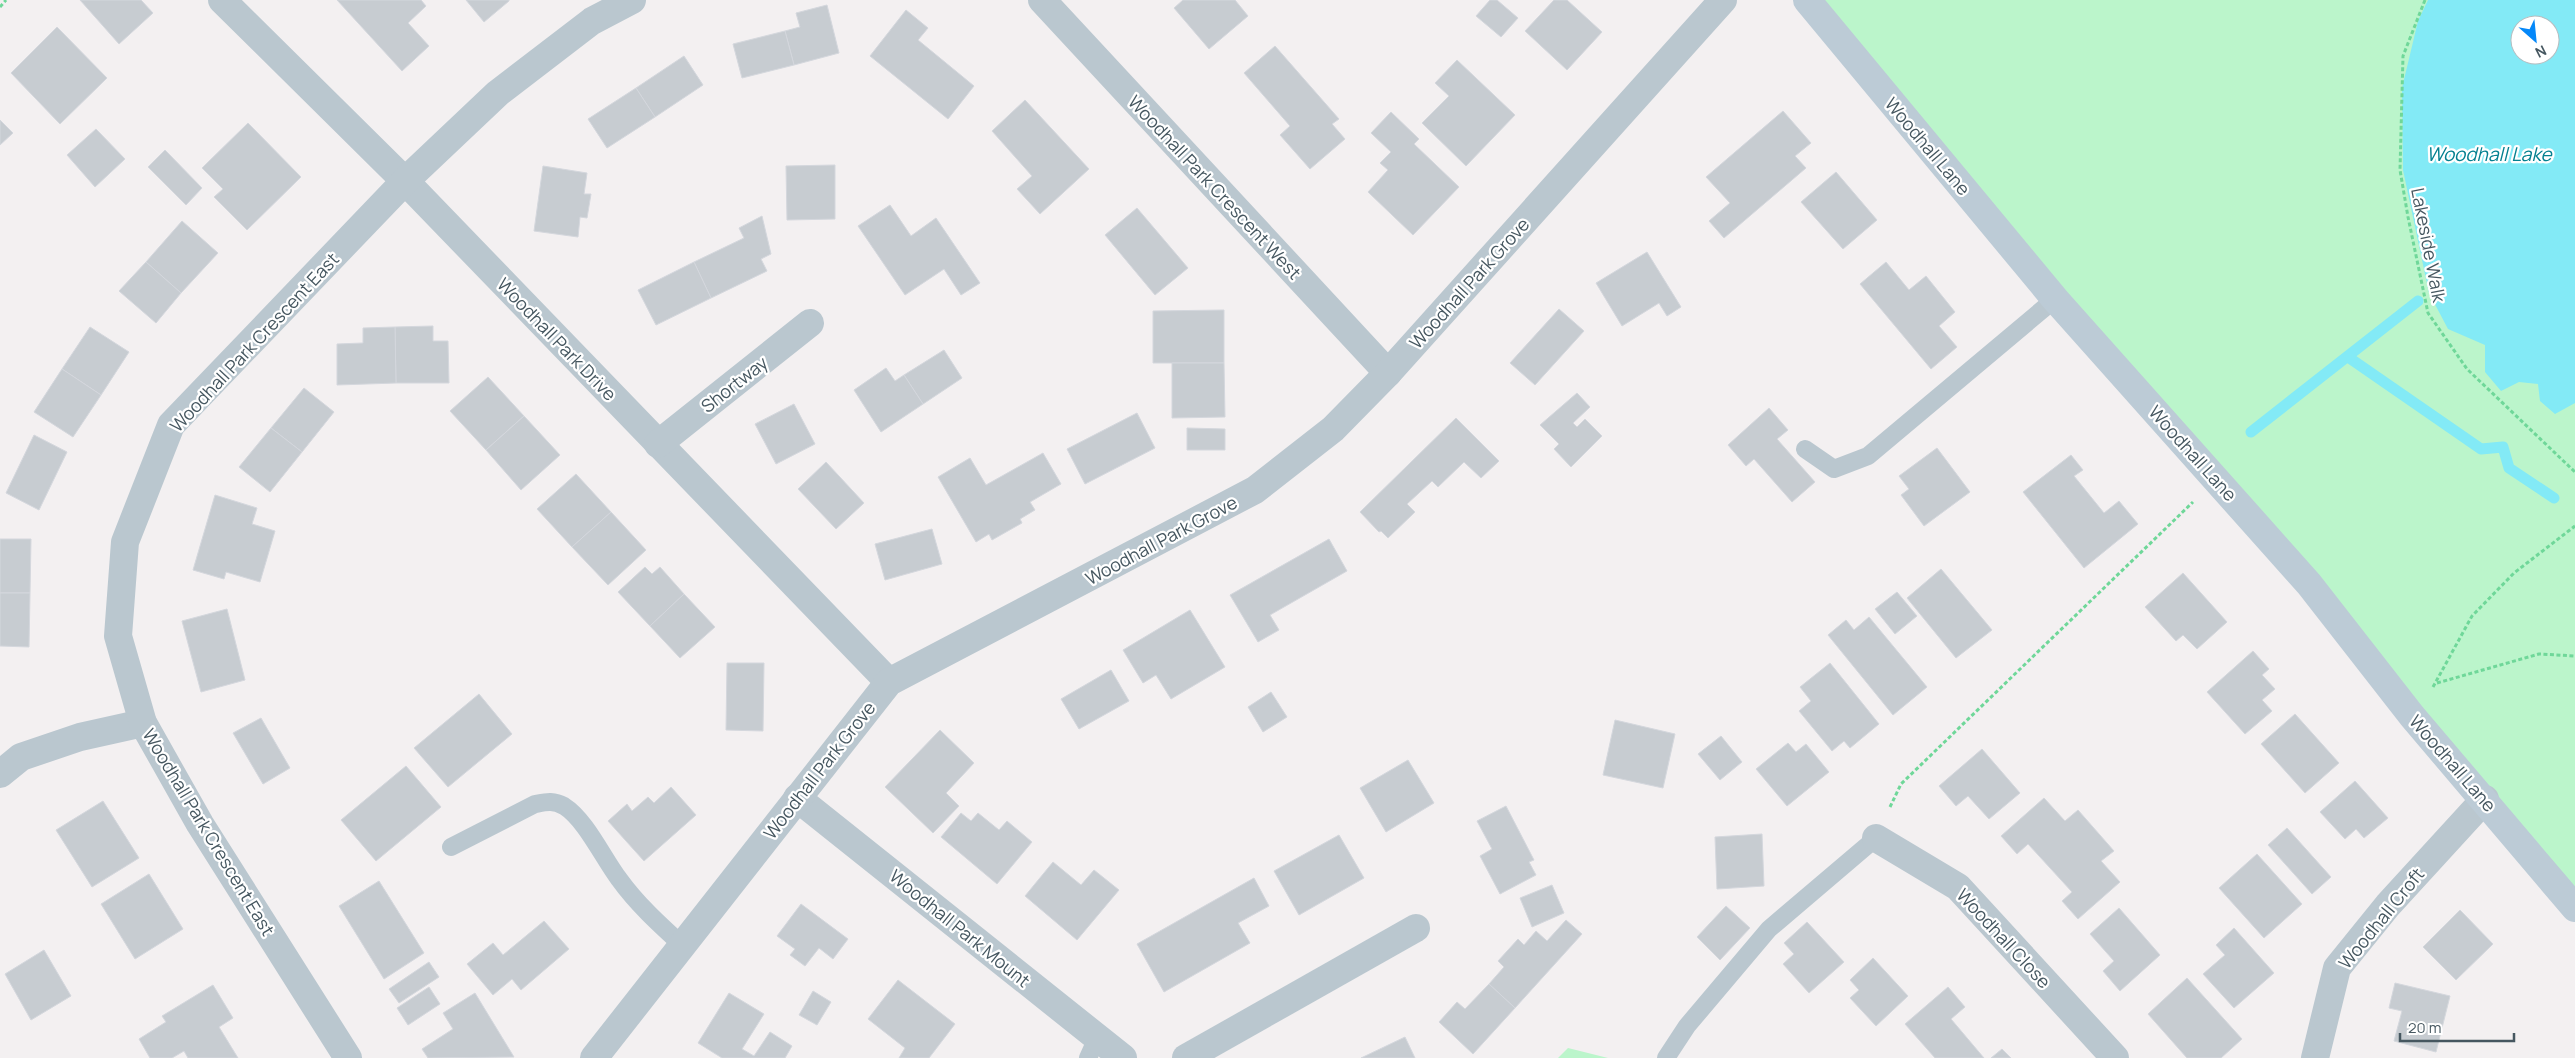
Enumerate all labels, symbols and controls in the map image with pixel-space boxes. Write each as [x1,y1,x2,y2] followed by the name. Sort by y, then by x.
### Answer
[2510,15,2560,65] north arrow
[2532,41,2550,63] text: N
[1123,90,1307,284] street label: Woodhall Park Crescent West
[1880,92,1976,200] street label: Woodhall Lane
[2426,141,2554,167] water label: Woodhall Lake
[2406,186,2452,305] street label: Lakeside Walk
[1404,212,1534,354] street label: Woodhall Park Grove
[164,247,344,437] street label: Woodhall Park Crescent East
[492,272,622,406] street label: Woodhall Park Drive
[696,350,773,418] street label: Shortway
[2144,400,2242,506] street label: Woodhall Lane
[1081,490,1241,590] street label: Woodhall Park Grove
[758,696,880,844] street label: Woodhall Park Grove
[2404,710,2502,816] street label: Woodhall Lane
[138,724,280,940] street label: Woodhall Park Crescent East
[2333,862,2429,974] street label: Woodhall Croft
[885,864,1035,992] street label: Woodhall Park Mount
[1952,883,2056,993] street label: Woodhall Close
[2400,1010,2514,1042] scale bar
[2408,1017,2441,1038] text: 20 m

